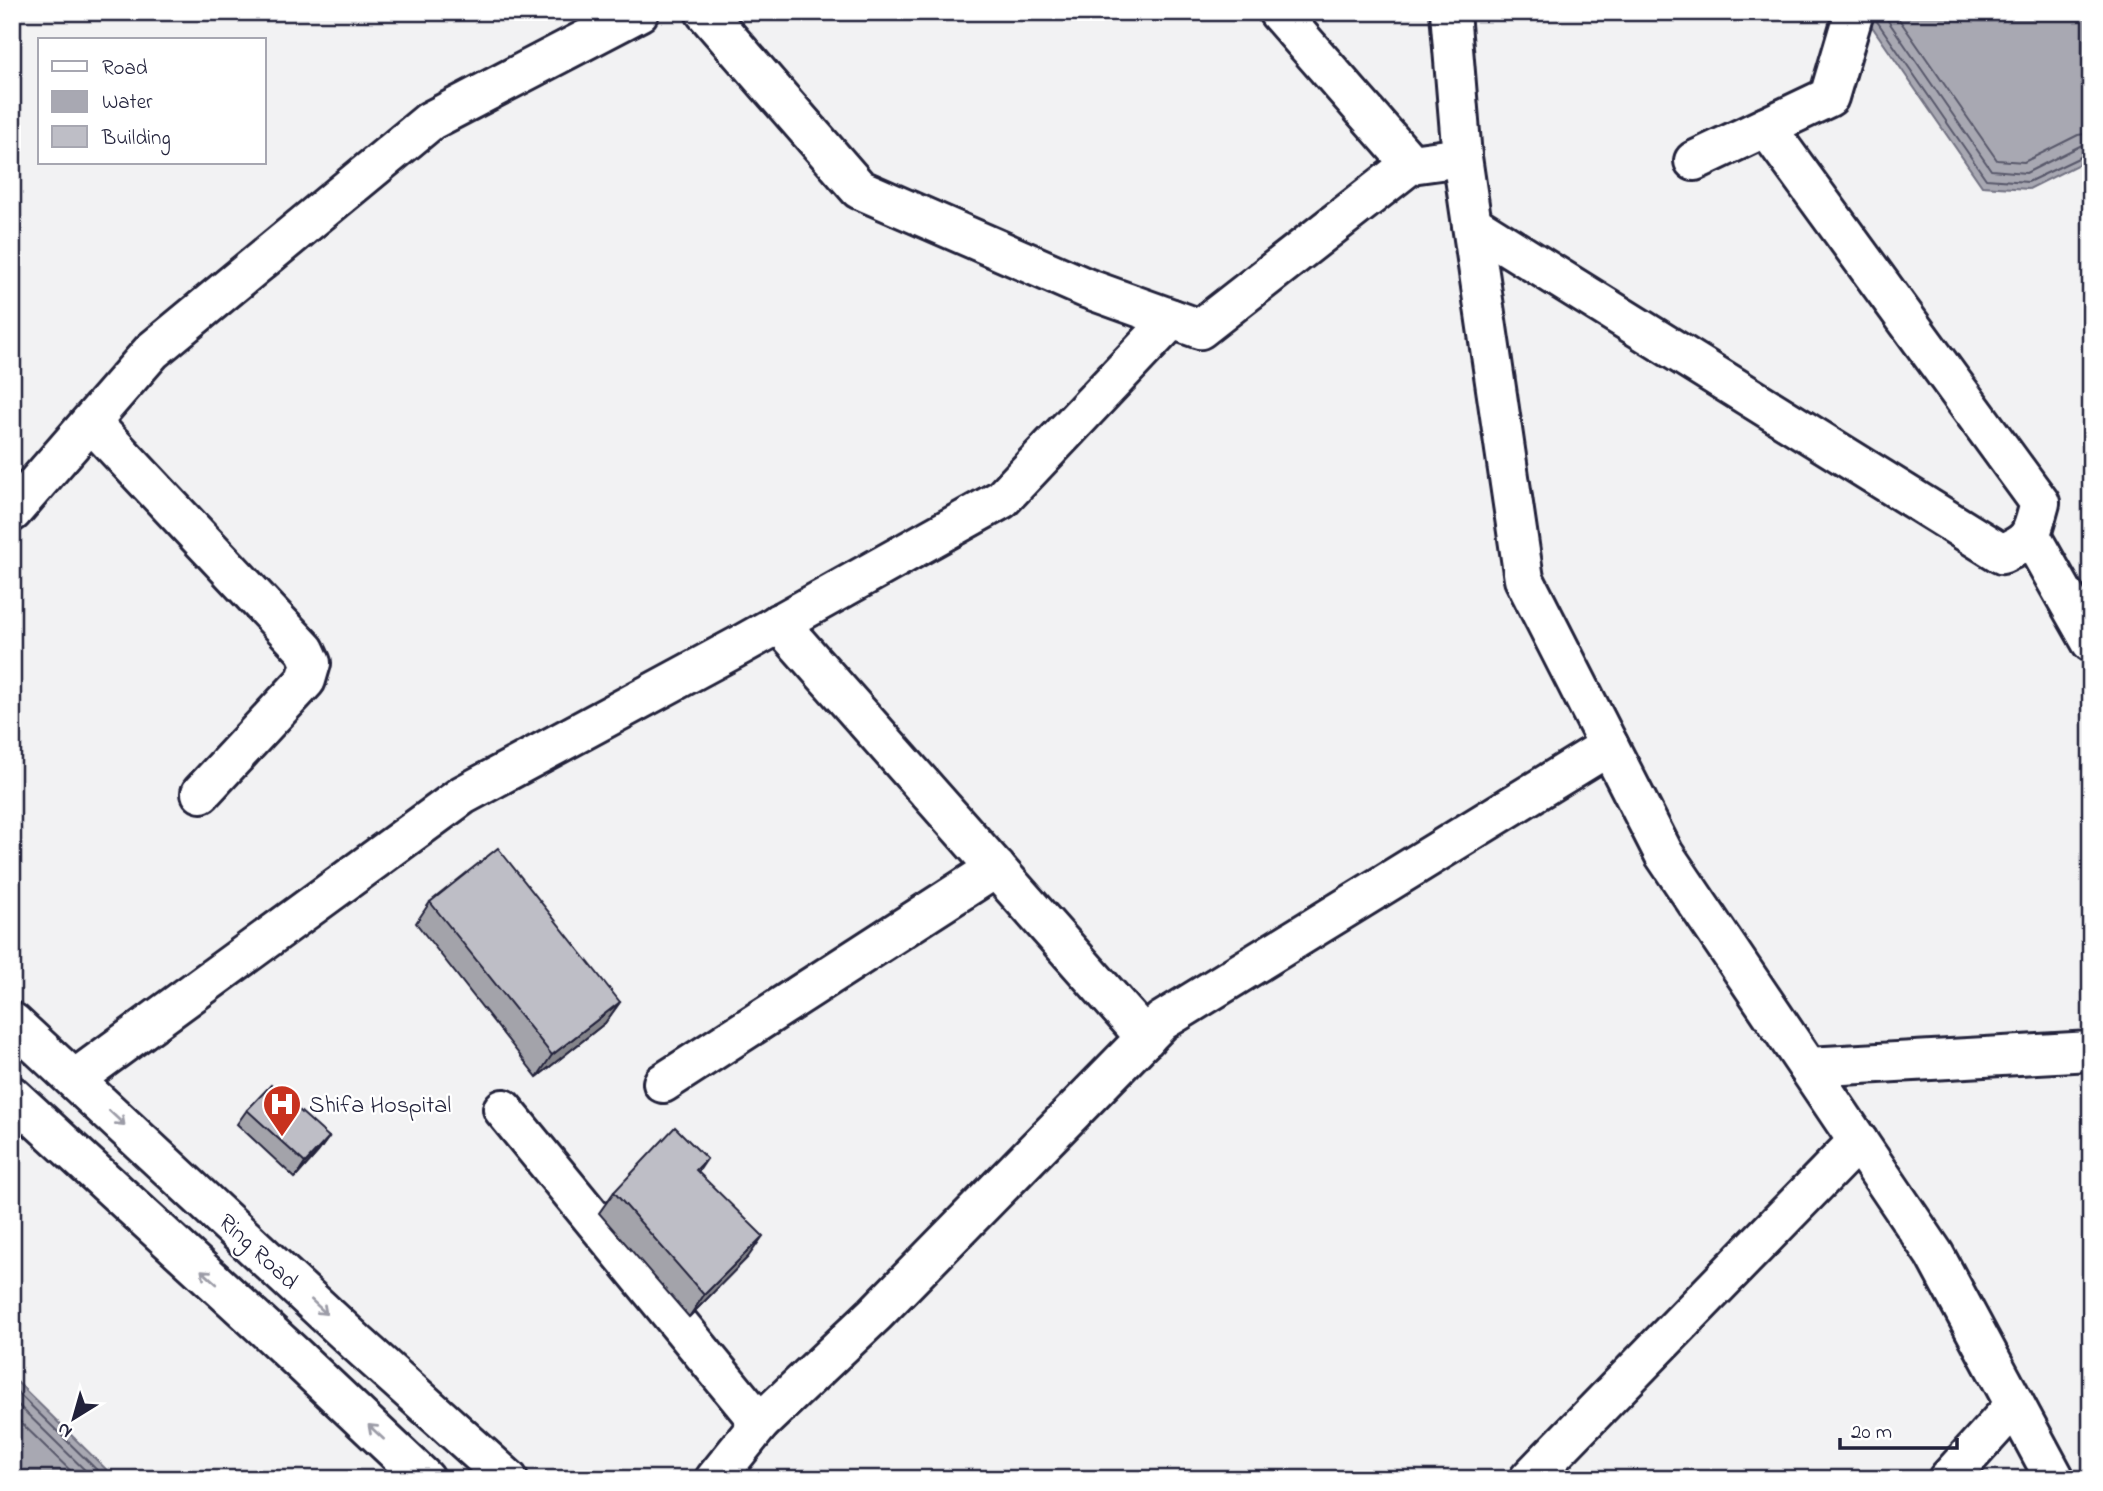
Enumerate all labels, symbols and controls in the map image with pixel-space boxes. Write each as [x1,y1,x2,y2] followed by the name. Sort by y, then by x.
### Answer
[38,38,266,164] legend
[102,54,148,84] text: Road
[102,88,153,118] text: Water
[101,124,171,156] text: Building
[261,1083,303,1138] hospital icon: Shifa Hospital
[309,1089,451,1124] place label: Shifa Hospital
[108,1110,126,1126] one-way arrow
[209,1206,306,1300] street label: Ring Road
[201,1268,218,1285] one-way arrow
[310,1299,328,1315] one-way arrow
[38,1382,108,1452] north arrow
[1840,1407,1958,1451] scale bar
[52,1415,79,1444] text: N
[1851,1418,1892,1448] text: 20 m
[368,1423,385,1440] one-way arrow

